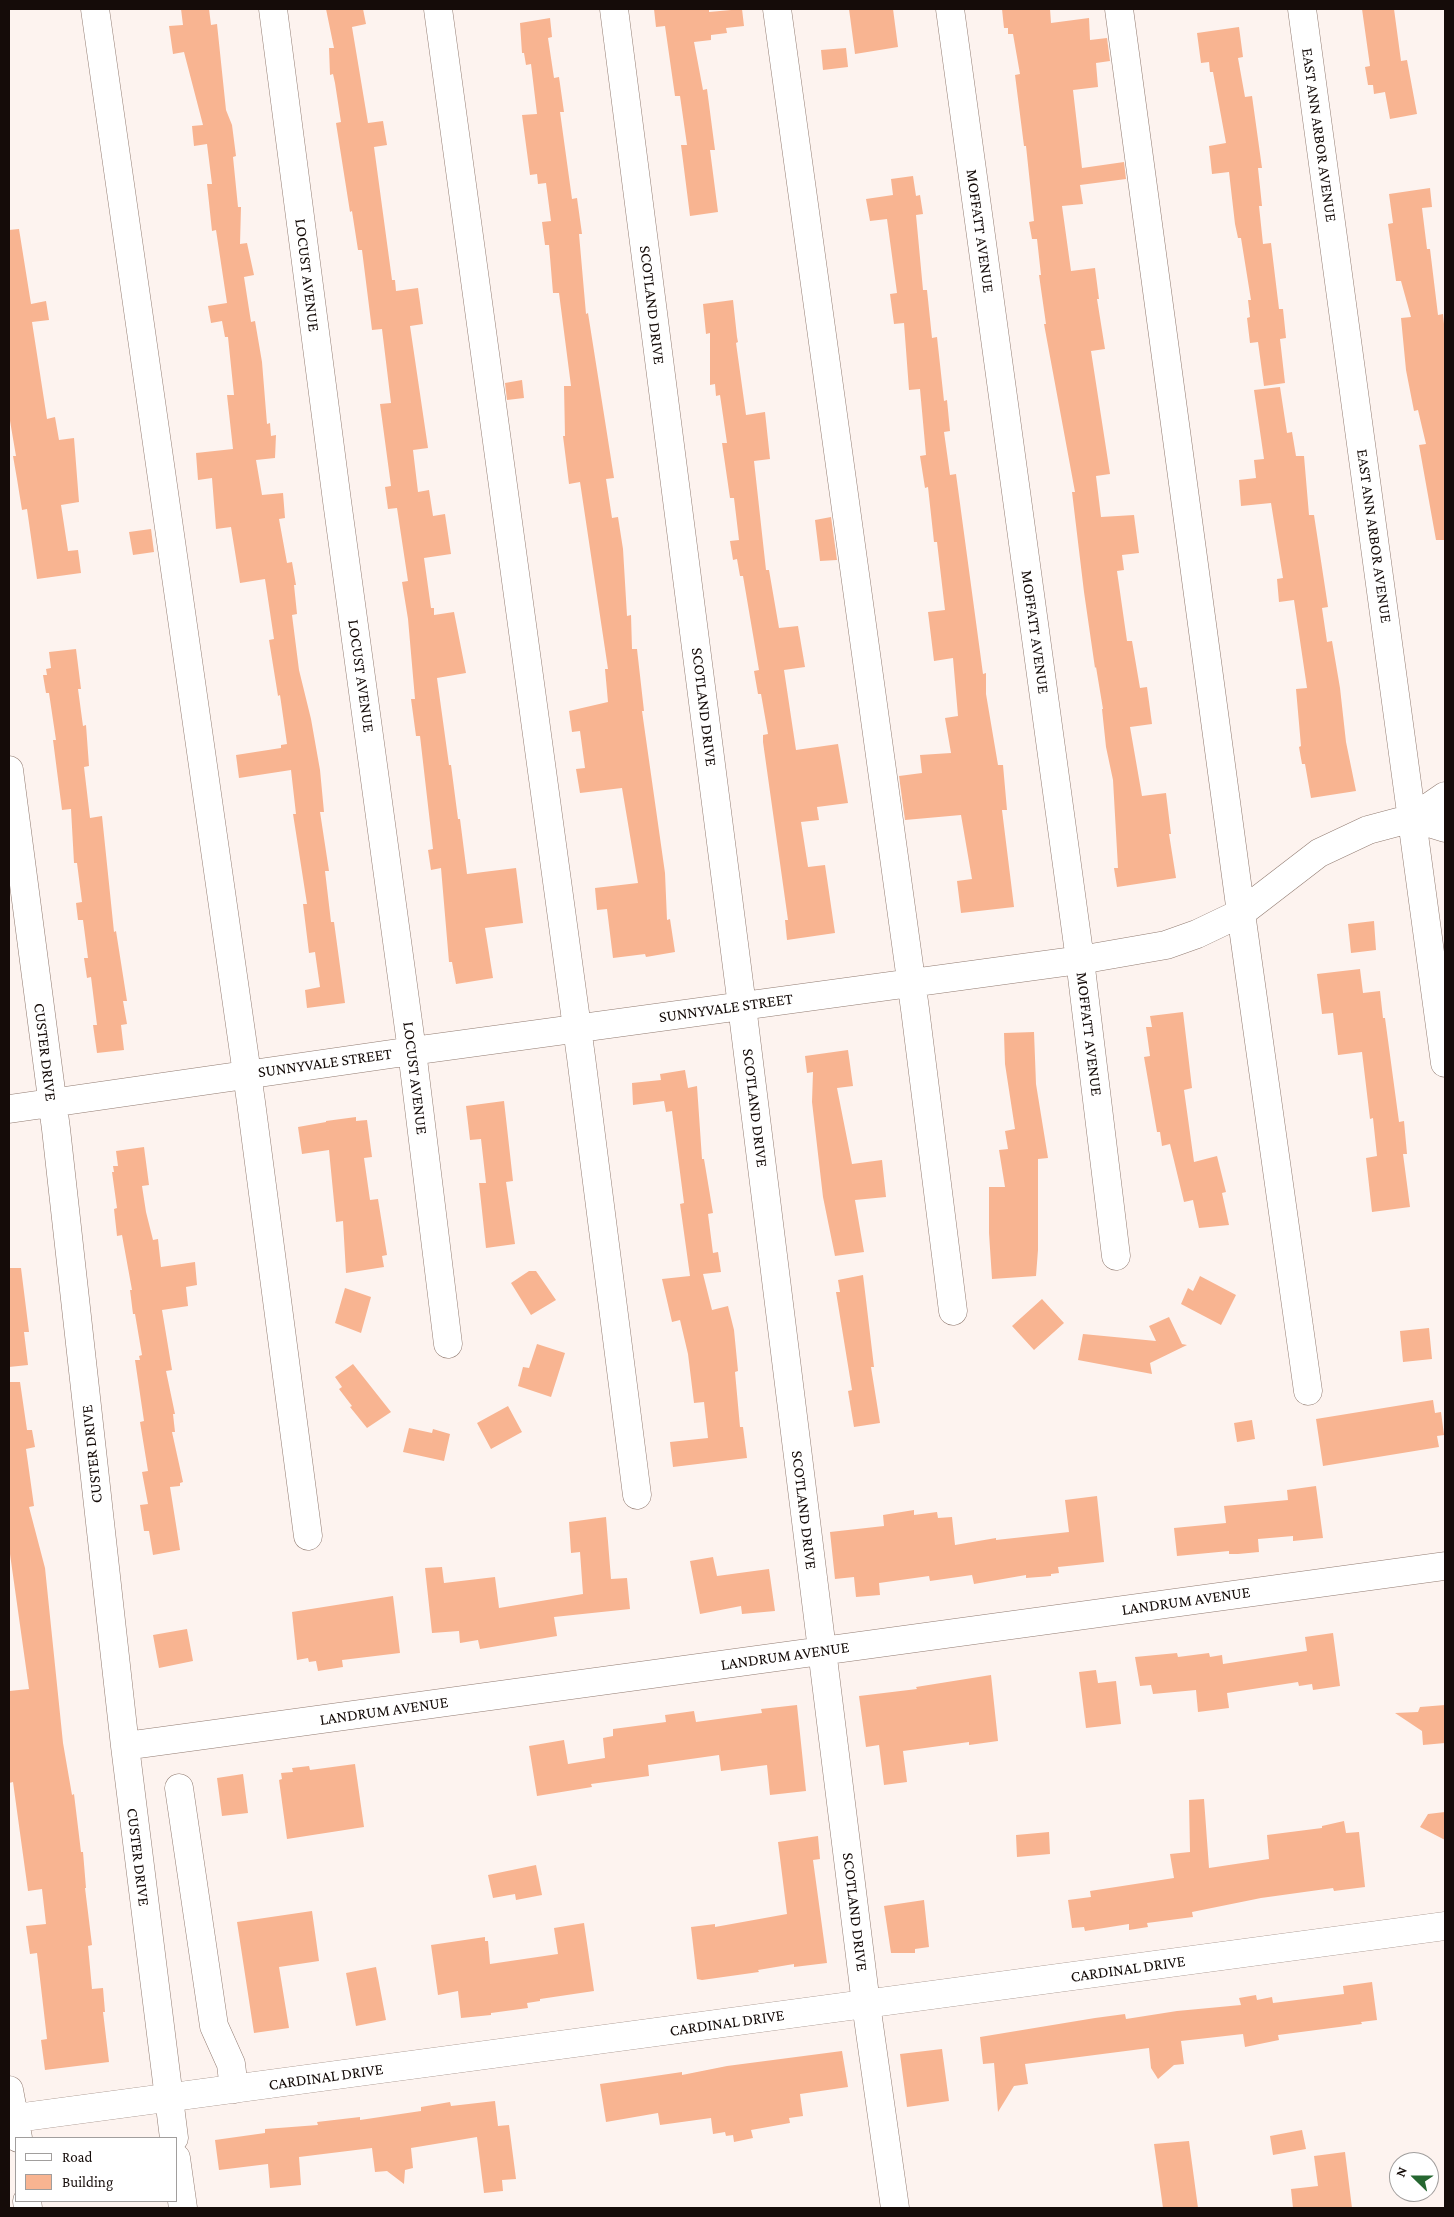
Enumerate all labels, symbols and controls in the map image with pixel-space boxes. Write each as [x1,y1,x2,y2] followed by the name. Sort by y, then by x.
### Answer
[1297,47,1341,223] street label: EAST ANN ARBOR AVENUE
[962,168,998,294] street label: MOFFATT AVENUE
[291,217,323,333] street label: LOCUST AVENUE
[635,244,669,366] street label: SCOTLAND DRIVE
[1352,448,1396,624] street label: EAST ANN ARBOR AVENUE
[1017,569,1053,695] street label: MOFFATT AVENUE
[344,618,378,734] street label: LOCUST AVENUE
[687,646,721,768] street label: SCOTLAND DRIVE
[1072,971,1106,1097] street label: MOFFATT AVENUE
[658,989,794,1027] street label: SUNNYVALE STREET
[29,1002,61,1102] street label: CUSTER DRIVE
[399,1020,431,1136] street label: LOCUST AVENUE
[257,1044,393,1082] street label: SUNNYVALE STREET
[738,1047,772,1169] street label: SCOTLAND DRIVE
[77,1404,107,1504] street label: CUSTER DRIVE
[787,1449,821,1571] street label: SCOTLAND DRIVE
[1120,1582,1252,1620] street label: LANDRUM AVENUE
[719,1637,851,1675] street label: LANDRUM AVENUE
[318,1692,450,1730] street label: LANDRUM AVENUE
[122,1807,154,1907] street label: CUSTER DRIVE
[838,1851,872,1973] street label: SCOTLAND DRIVE
[1069,1951,1187,1987] street label: CARDINAL DRIVE
[668,2005,786,2041] street label: CARDINAL DRIVE
[267,2059,385,2095] street label: CARDINAL DRIVE
[15,2137,178,2202] legend
[62,2149,92,2165] text: Road
[1389,2152,1439,2202] north arrow
[1392,2164,1410,2179] text: N
[62,2174,113,2190] text: Building

